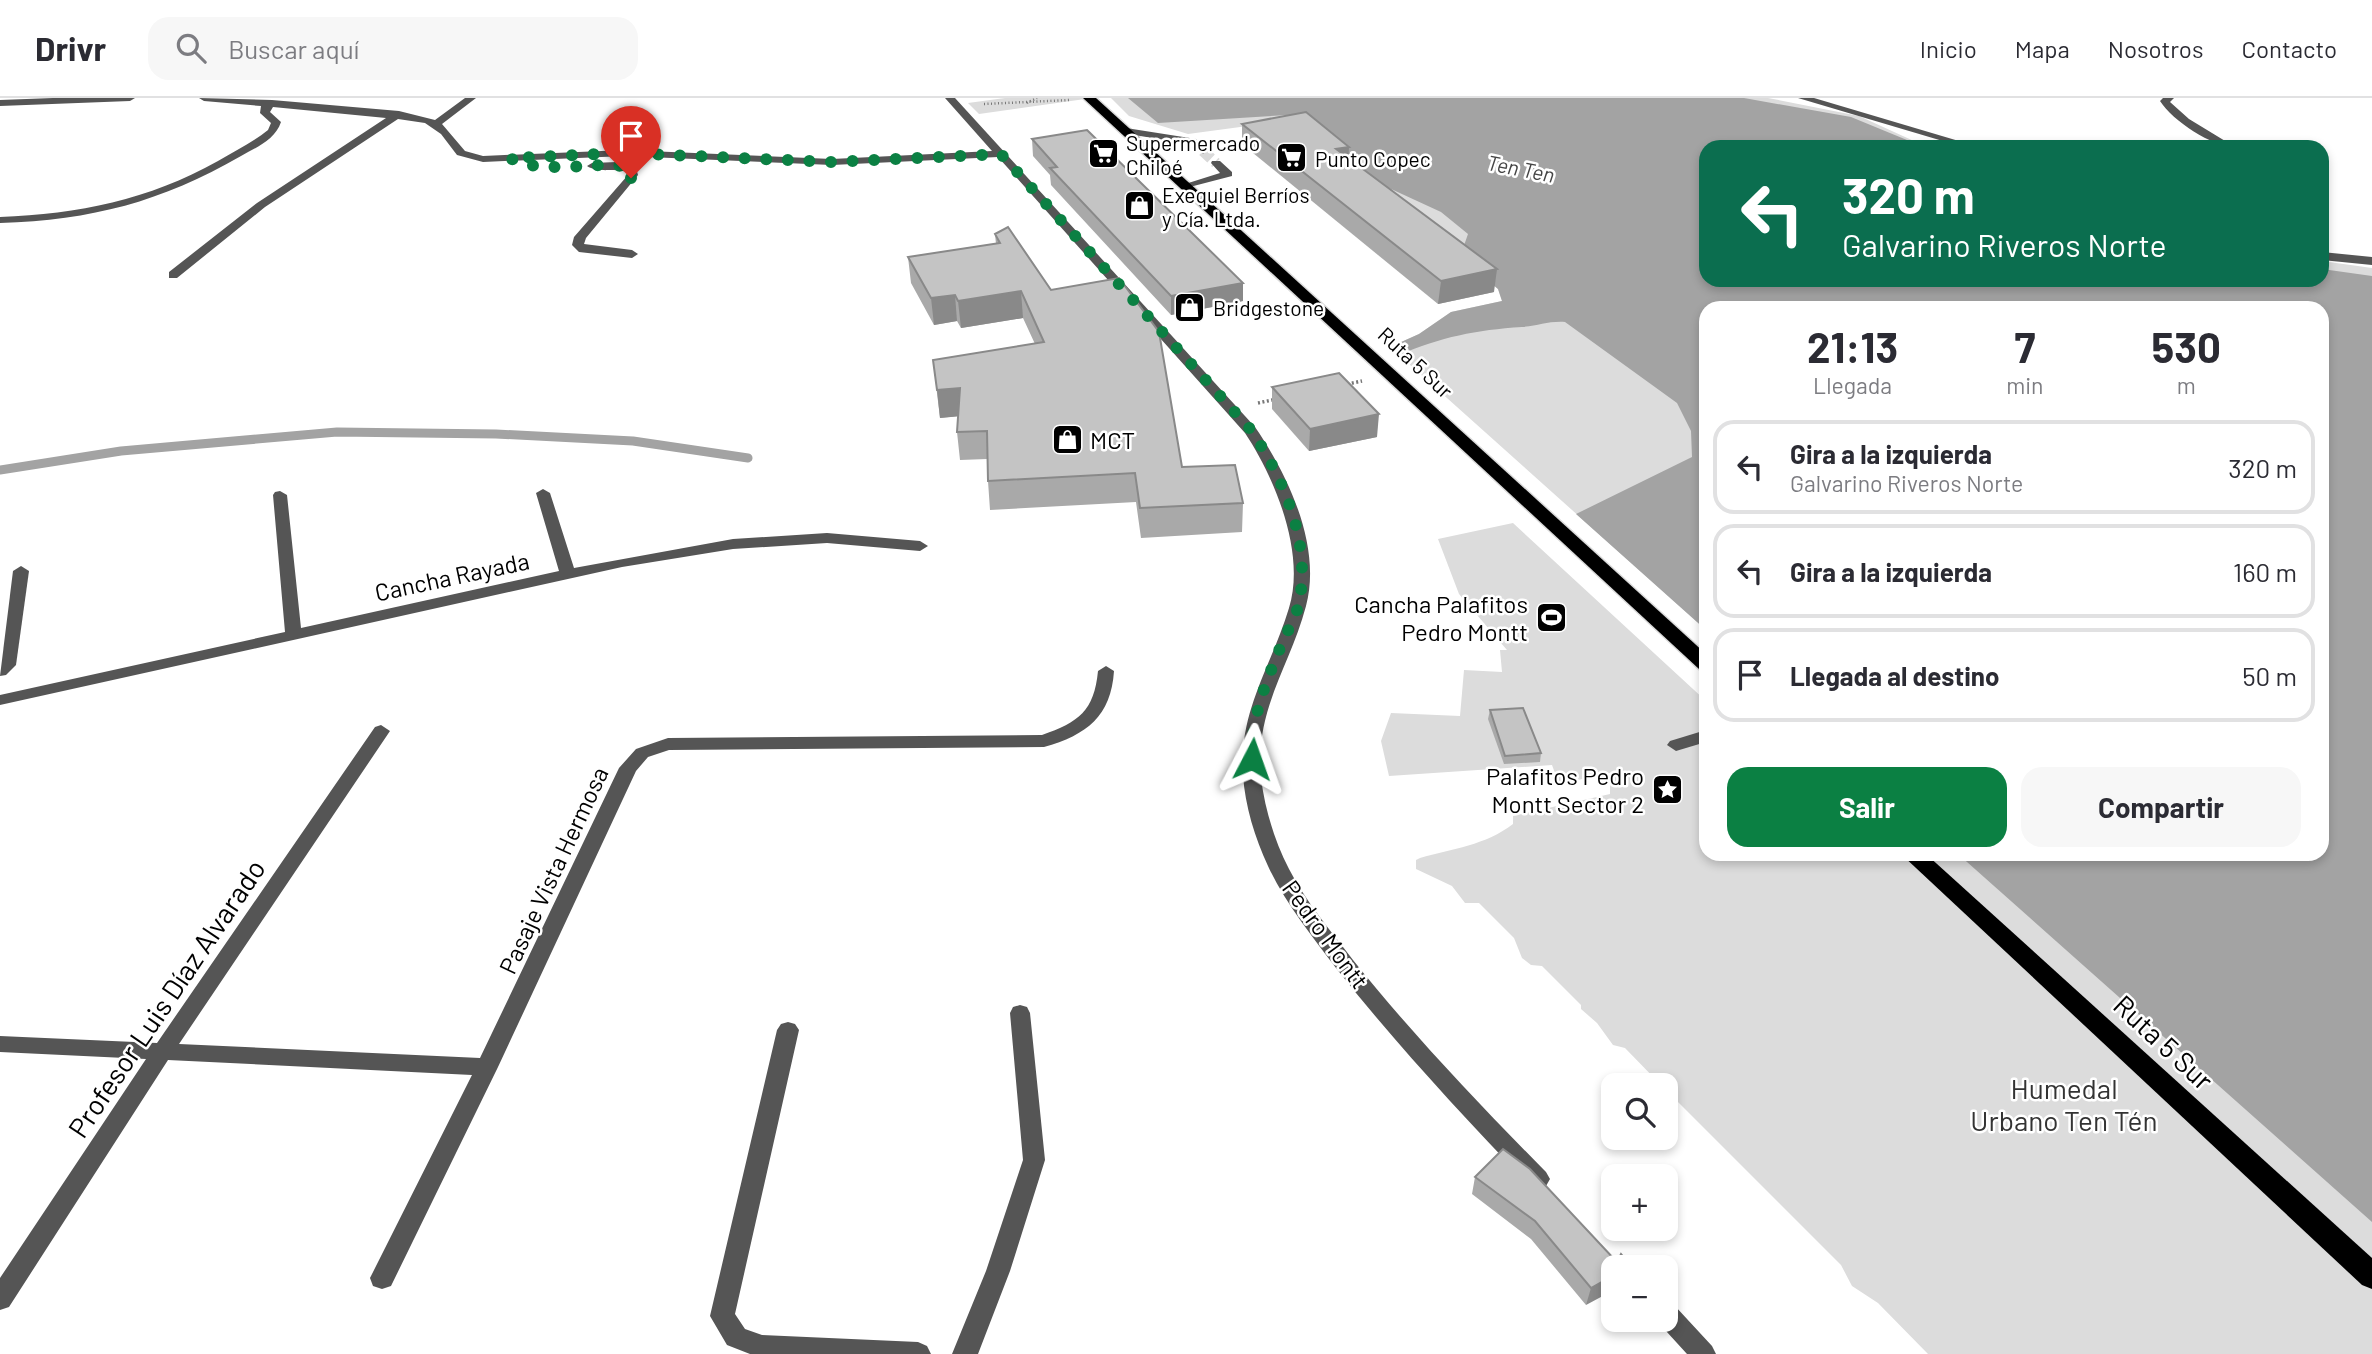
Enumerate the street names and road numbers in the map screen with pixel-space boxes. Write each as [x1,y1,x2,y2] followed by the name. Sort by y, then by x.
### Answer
[1374,321,1459,403] street label: Ruta 5 Sur
[372,545,532,607] street label: Cancha Rayada
[492,762,614,978] street label: Pasaje Vista Hermosa
[60,853,272,1143] street label: Profesor Luis Díaz Alvarado
[1277,874,1375,994] street label: Pedro Montt
[2107,987,2221,1097] street label: Ruta 5 Sur

